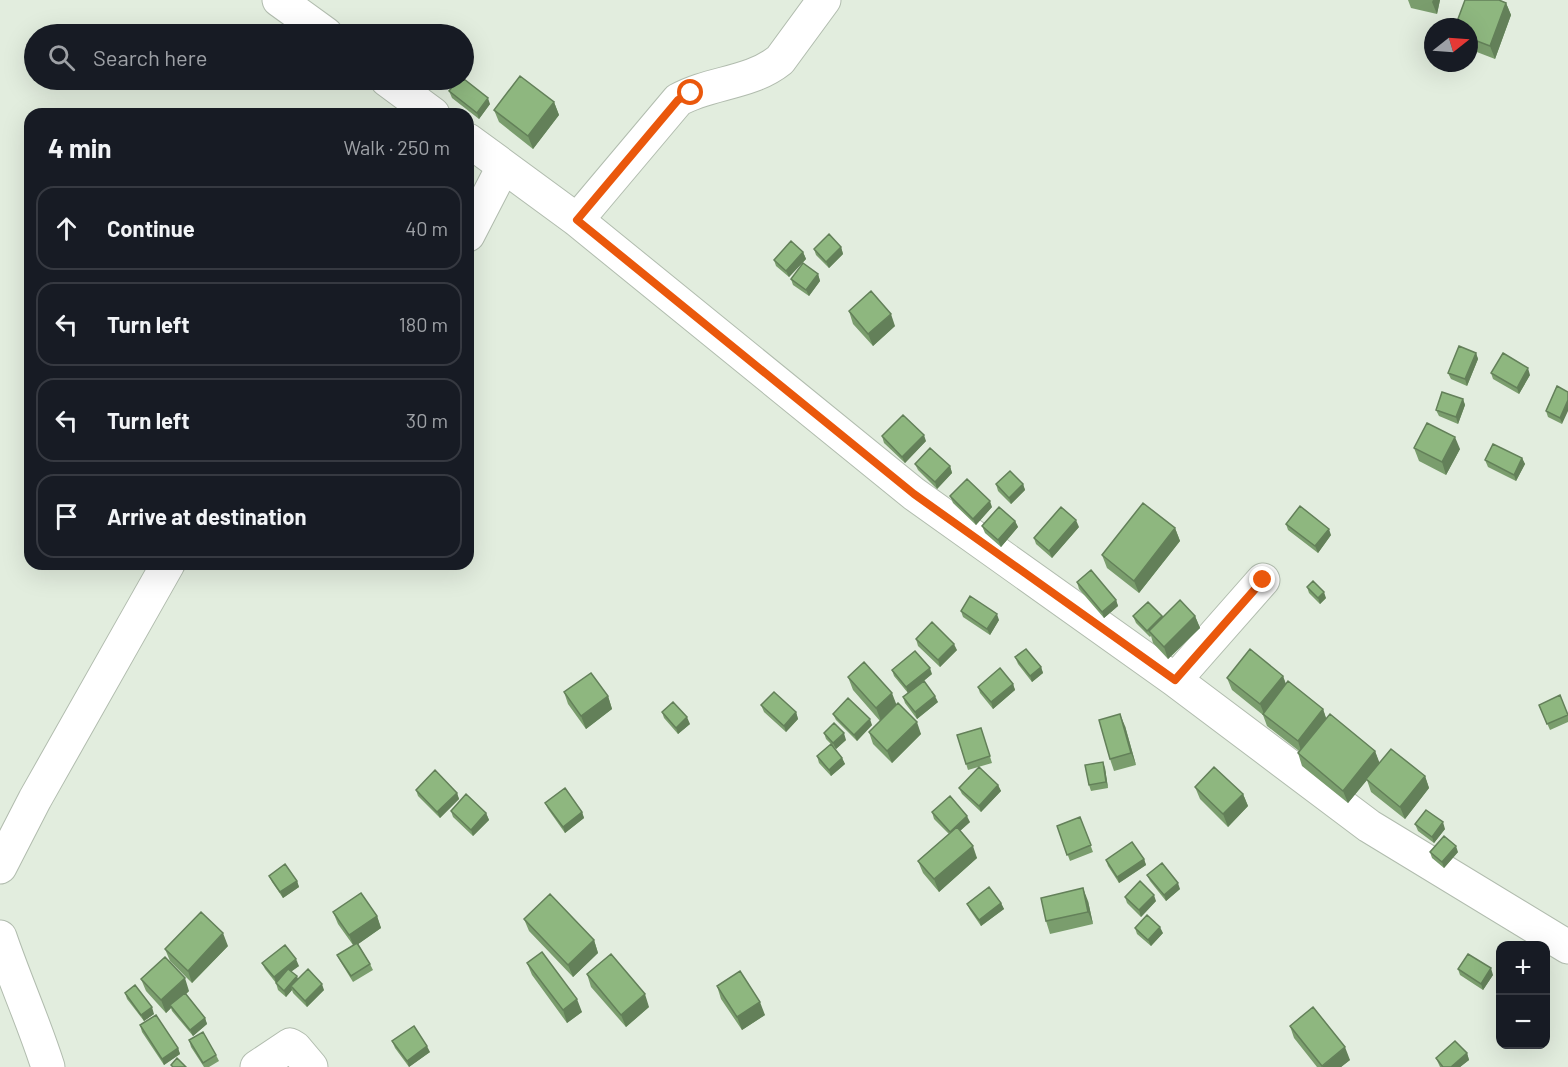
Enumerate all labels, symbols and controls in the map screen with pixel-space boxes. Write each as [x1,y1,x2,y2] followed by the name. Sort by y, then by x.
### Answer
[1424,18,1478,72] north arrow
[24,24,474,90] search box
[45,41,78,74] icon: search
[93,44,207,70] text: Search here
[677,79,703,105] route start
[48,132,112,163] text: 4 min
[344,135,450,159] text: Walk · 250 m
[50,212,83,245] icon: ahead
[107,215,195,241] text: Continue
[405,216,448,240] text: 40 m
[50,308,83,341] icon: left
[107,311,190,337] text: Turn left
[399,312,448,336] text: 180 m
[50,404,83,437] icon: left
[107,407,190,433] text: Turn left
[406,408,448,432] text: 30 m
[50,500,83,533] icon: arrive
[107,503,306,529] text: Arrive at destination
[1249,566,1275,592] route end
[1496,941,1550,1049] map controls
[1496,941,1550,995] button: +
[1496,995,1550,1049] button: −

